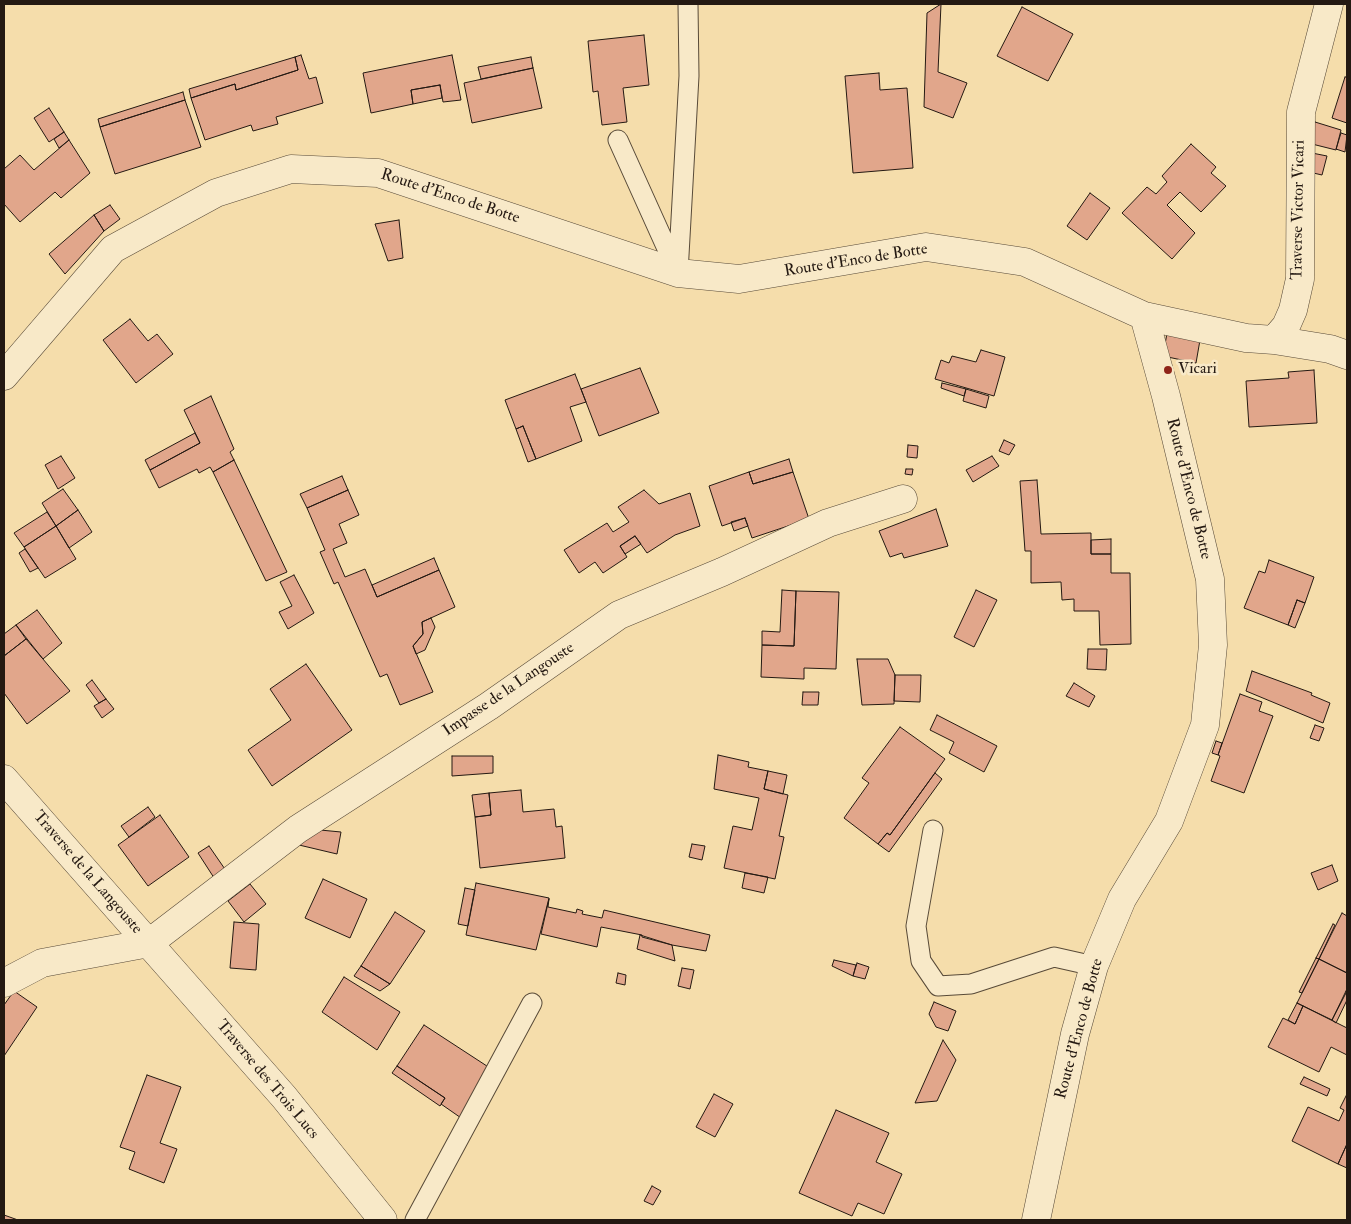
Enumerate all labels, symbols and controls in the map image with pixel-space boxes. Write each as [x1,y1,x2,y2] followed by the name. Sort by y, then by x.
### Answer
[1288,140,1310,280] street label: Traverse Victor Vicari
[378,166,522,228] street label: Route d'Enco de Botte
[783,240,929,282] street label: Route d'Enco de Botte
[1178,360,1217,380] place label: Vicari
[1162,364,1174,376] marker: Vicari
[1161,416,1215,562] street label: Route d'Enco de Botte
[440,639,578,741] street label: Impasse de la Langouste
[28,807,146,939] street label: Traverse de la Langouste
[1052,957,1108,1101] street label: Route d'Enco de Botte
[212,1017,322,1143] street label: Traverse des Trois Lucs

